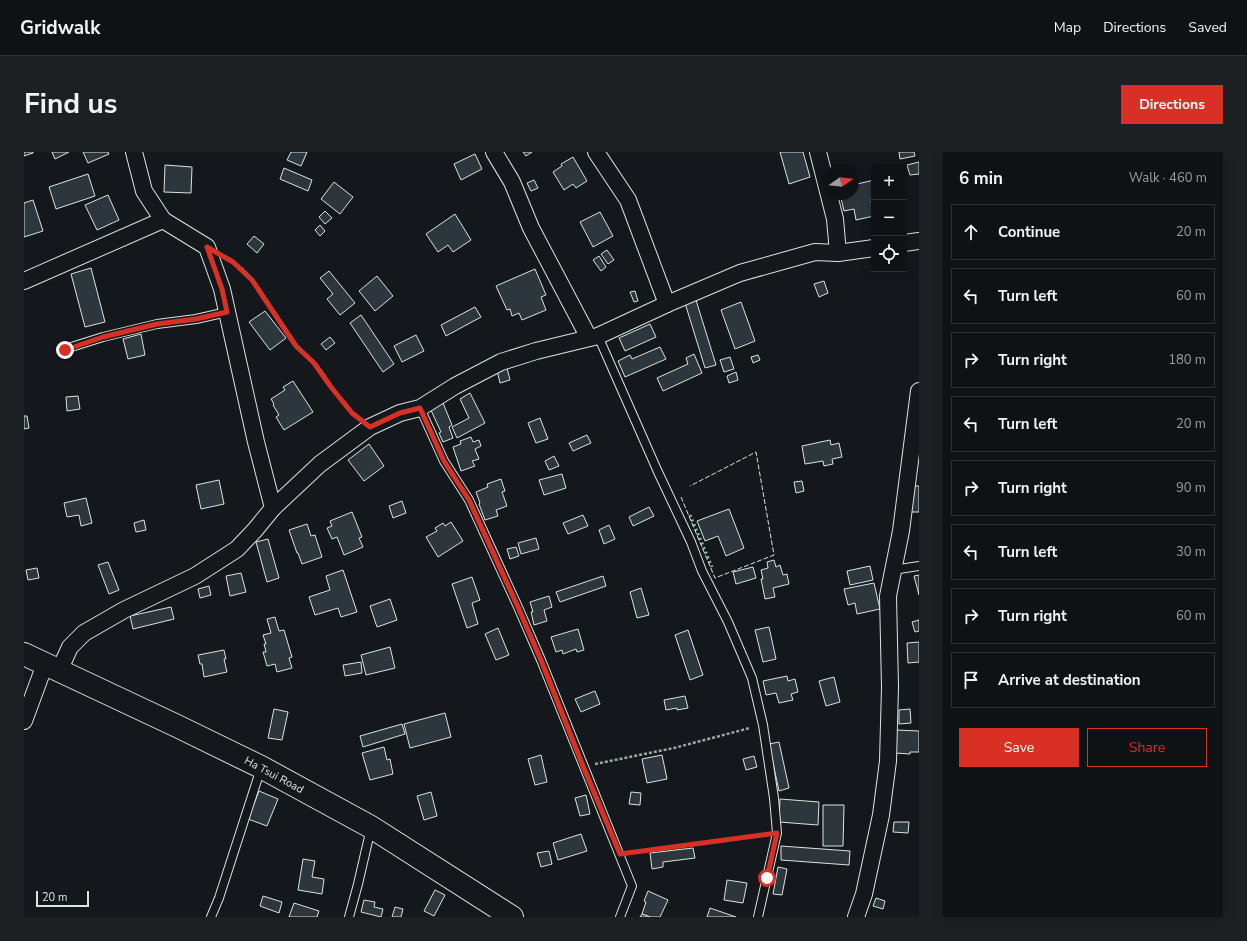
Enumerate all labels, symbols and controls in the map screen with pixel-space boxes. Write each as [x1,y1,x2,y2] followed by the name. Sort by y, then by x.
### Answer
[20,15,100,41] text: Gridwalk
[1054,18,1081,37] text: Map
[1103,18,1166,37] text: Directions
[1188,18,1227,37] text: Saved
[24,85,118,123] text: Find us
[1121,85,1223,124] button: Directions
[823,164,859,200] north arrow
[871,164,907,272] map controls
[871,164,907,200] button: +
[959,167,1003,190] text: 6 min
[1129,169,1207,187] text: Walk · 460 m
[871,200,907,236] button: −
[960,221,982,243] icon: ahead
[998,222,1060,242] text: Continue
[1176,223,1206,241] text: 20 m
[871,236,907,272] button: locate
[960,285,982,307] icon: left
[998,286,1057,306] text: Turn left
[1176,287,1206,305] text: 60 m
[56,341,74,359] route end
[960,349,982,371] icon: right
[998,350,1067,370] text: Turn right
[1168,351,1206,369] text: 180 m
[960,413,982,435] icon: left
[998,414,1057,434] text: Turn left
[1176,415,1206,433] text: 20 m
[960,477,982,499] icon: right
[998,478,1067,498] text: Turn right
[1176,479,1206,497] text: 90 m
[960,541,982,563] icon: left
[998,542,1057,562] text: Turn left
[1176,543,1206,561] text: 30 m
[960,605,982,627] icon: right
[998,606,1067,626] text: Turn right
[1176,607,1206,625] text: 60 m
[960,669,982,691] icon: arrive
[998,670,1141,690] text: Arrive at destination
[959,728,1079,767] button: Save
[1087,728,1207,767] button: Share
[242,753,306,797] street label: Ha Tsui Road
[758,869,776,887] route start
[36,889,89,908] scale bar
[42,890,67,905] text: 20 m

